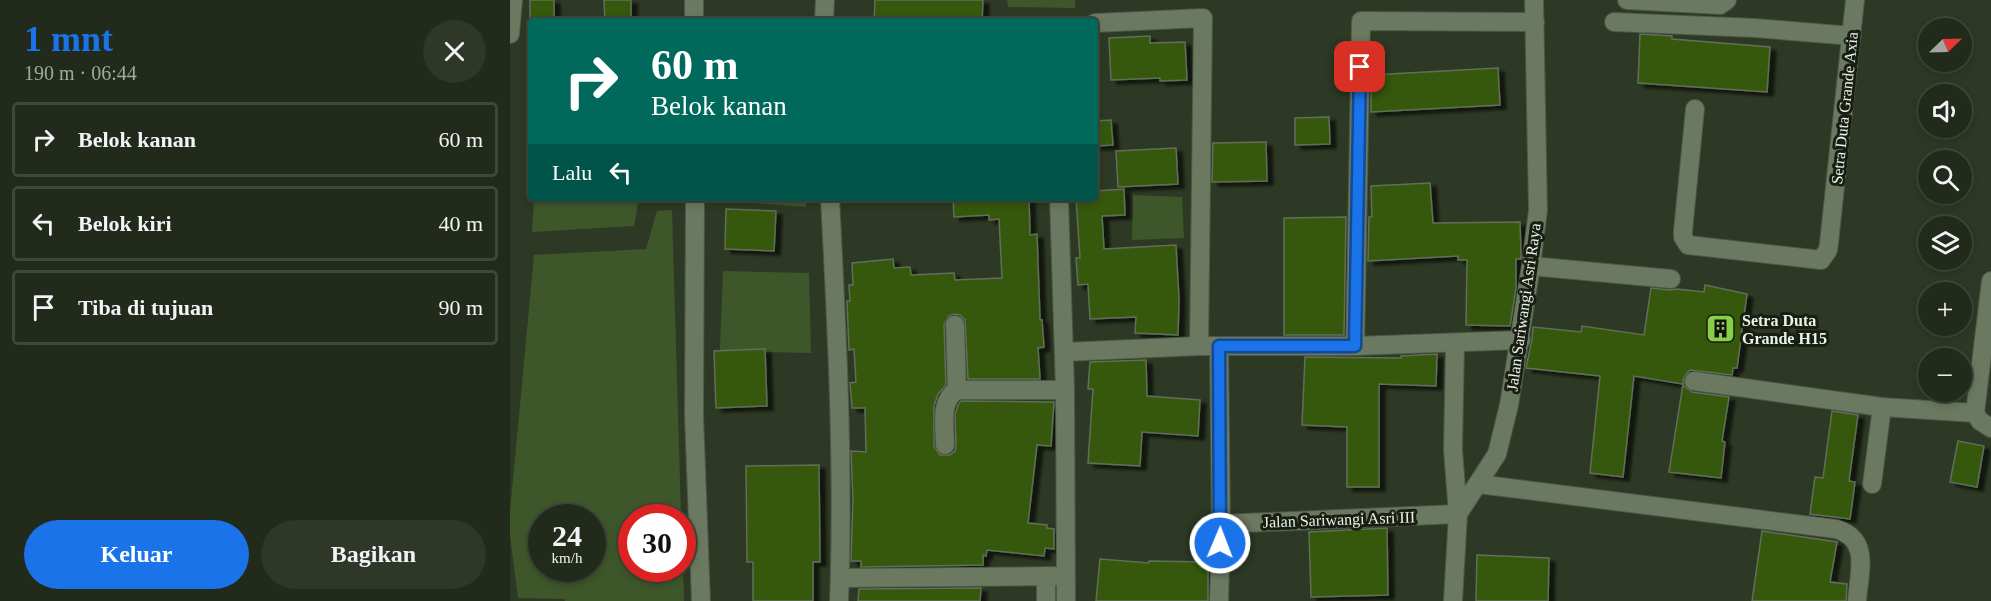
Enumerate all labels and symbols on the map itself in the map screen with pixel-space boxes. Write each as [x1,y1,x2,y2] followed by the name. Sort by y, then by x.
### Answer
[1918,18,1972,72] north arrow
[1828,31,1861,185] street label: Setra Duta Grande Axia
[1334,41,1385,92] pin
[1503,222,1545,392] street label: Jalan Sariwangi Asri Raya
[1742,312,1827,347] place label: Setra Duta Grande H15
[1705,313,1737,345] building icon: Setra Duta Grande H15
[618,504,696,582] speed limit sign: 30
[1263,508,1416,532] street label: Jalan Sariwangi Asri III
[1188,511,1252,575] position arrow

